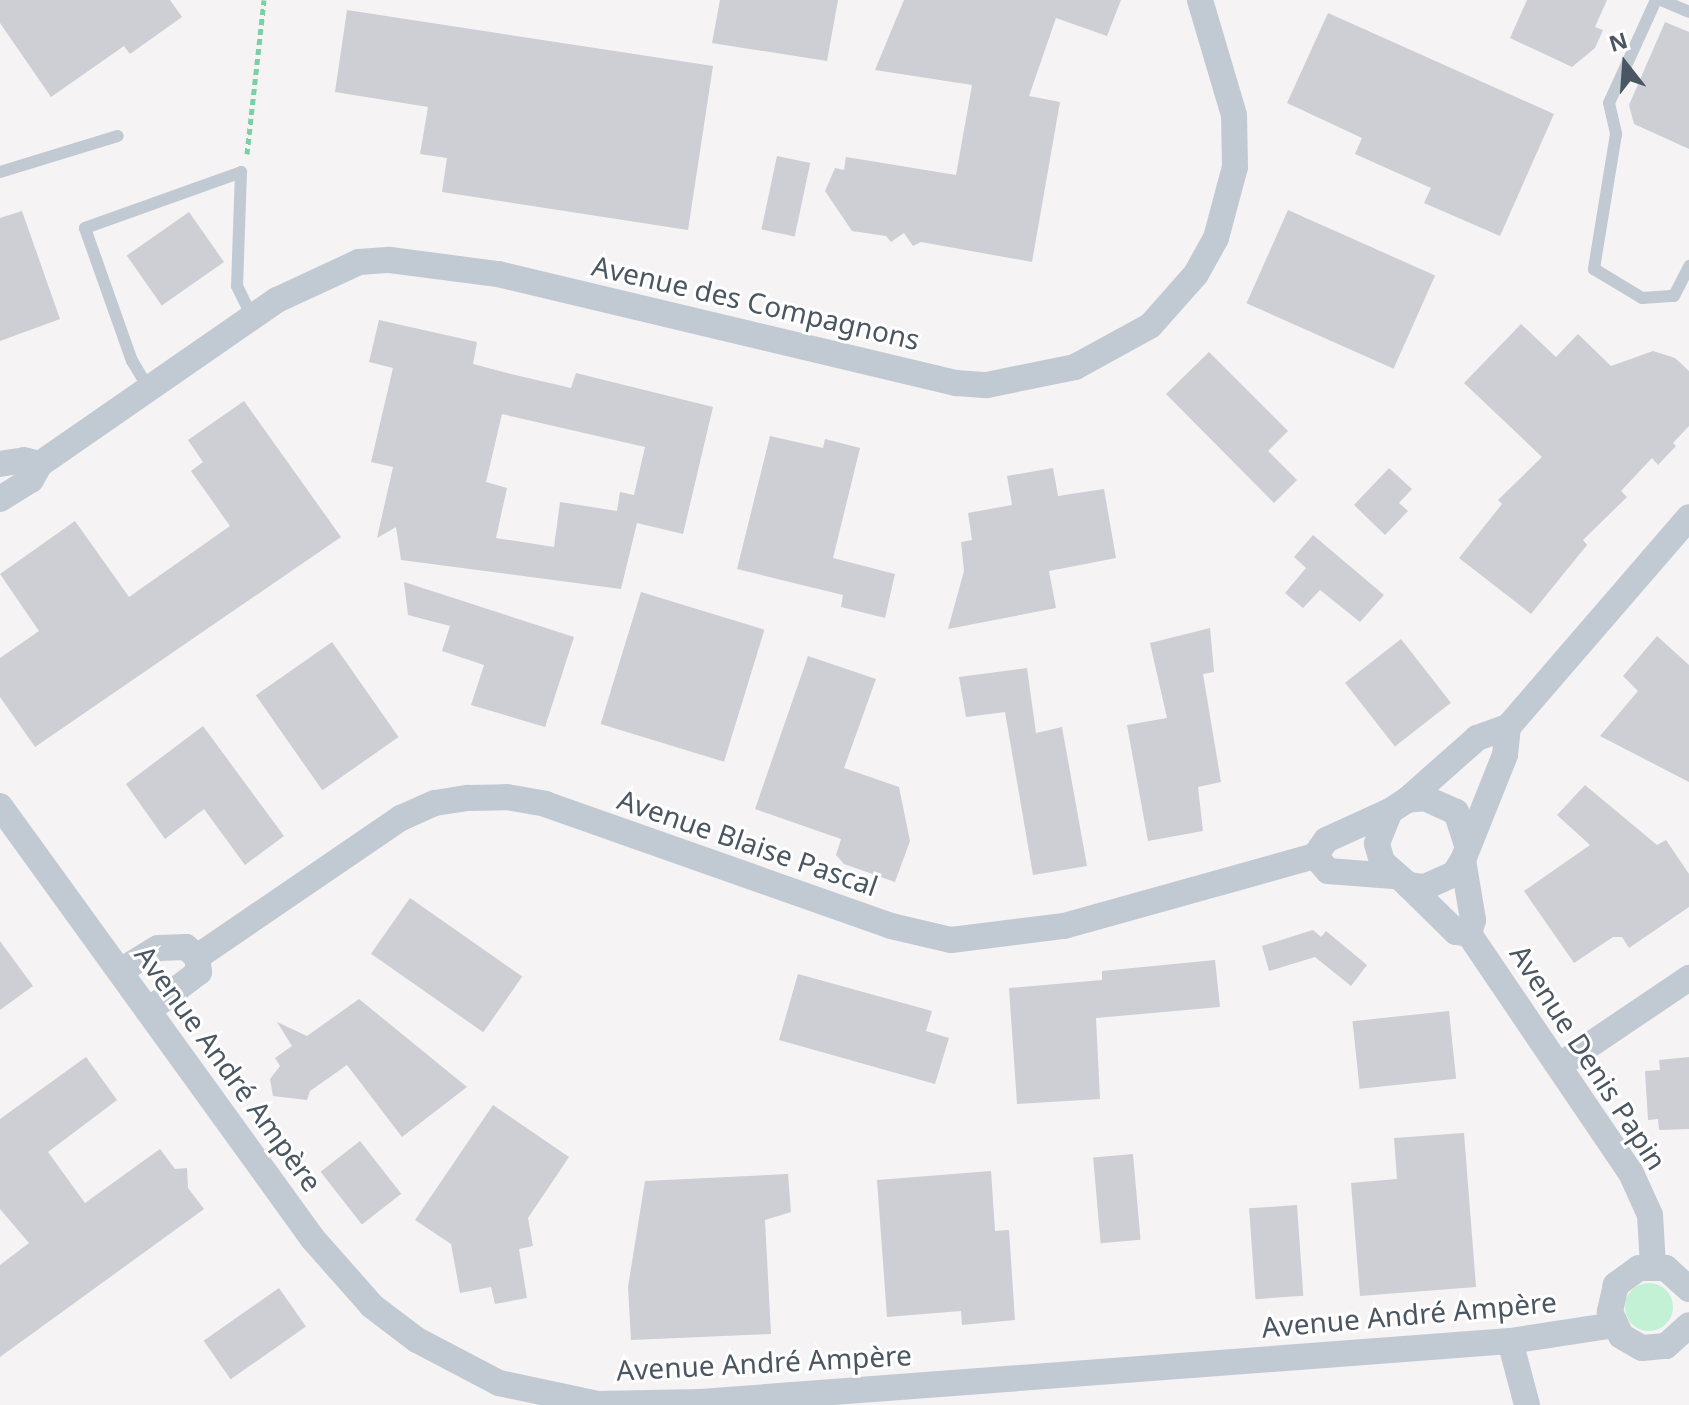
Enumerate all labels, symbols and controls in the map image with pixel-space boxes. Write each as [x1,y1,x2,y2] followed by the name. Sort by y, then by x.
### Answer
[1585,24,1665,104] north arrow
[1605,24,1631,58] text: N
[589,248,923,356] street label: Avenue des Compagnons
[614,782,882,902] street label: Avenue Blaise Pascal
[128,938,330,1198] street label: Avenue André Ampère
[1504,938,1674,1176] street label: Avenue Denis Papin
[1260,1284,1558,1344] street label: Avenue André Ampère
[615,1337,913,1387] street label: Avenue André Ampère

